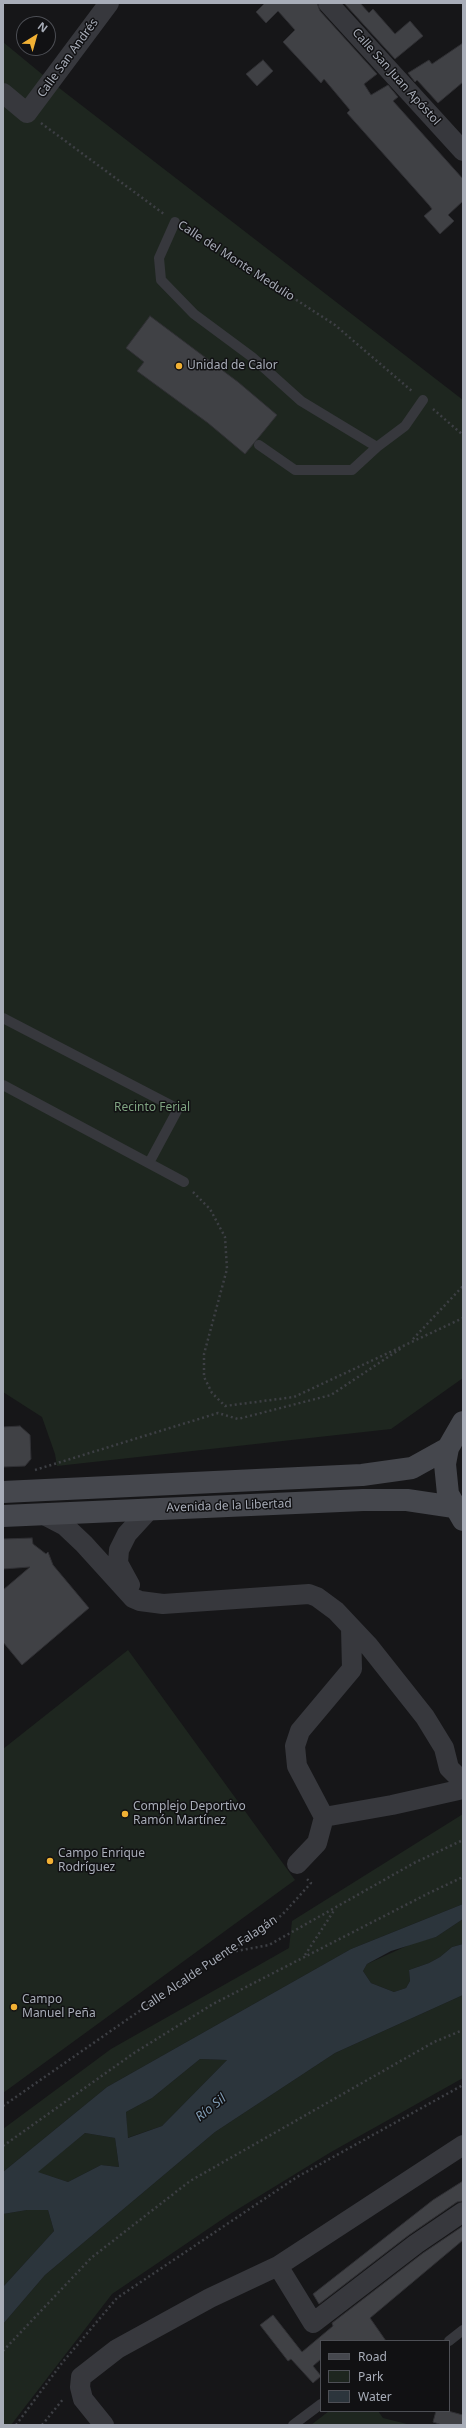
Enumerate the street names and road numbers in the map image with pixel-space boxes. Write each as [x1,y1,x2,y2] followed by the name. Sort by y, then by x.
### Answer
[35,16,101,100] street label: Calle San Andrés
[349,26,443,128] street label: Calle San Juan Apóstol
[175,218,297,304] street label: Calle del Monte Medulio
[166,1497,292,1515] street label: Avenida de la Libertad
[138,1913,280,2015] street label: Calle Alcalde Puente Falagán

